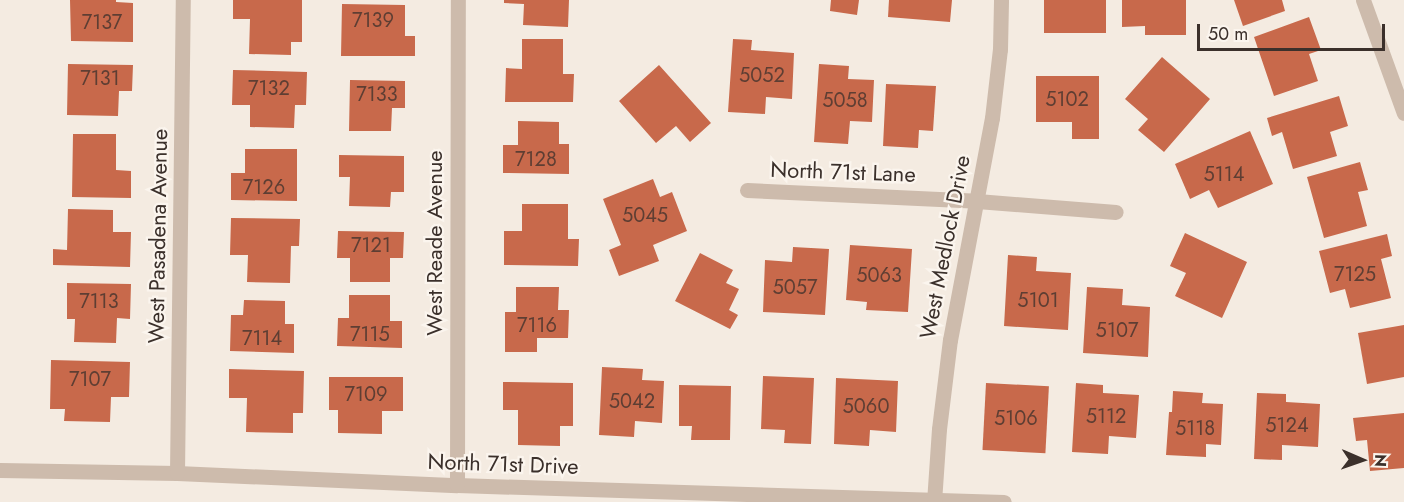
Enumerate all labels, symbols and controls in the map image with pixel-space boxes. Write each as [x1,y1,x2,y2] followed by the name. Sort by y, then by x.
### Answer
[352,8,394,32] house number: 7139
[82,10,122,34] house number: 7137
[1200,12,1388,50] scale bar
[1208,21,1248,47] text: 50 m
[739,63,785,87] house number: 5052
[80,66,120,90] house number: 7131
[248,76,290,100] house number: 7132
[356,82,398,106] house number: 7133
[1045,87,1089,111] house number: 5102
[822,88,868,112] house number: 5058
[143,128,173,344] street label: West Pasadena Avenue
[515,147,557,171] house number: 7128
[422,150,448,336] street label: West Reade Avenue
[914,153,976,341] street label: West Medlock Drive
[770,156,916,188] street label: North 71st Lane
[1204,162,1244,186] house number: 5114
[243,175,285,199] house number: 7126
[622,203,668,227] house number: 5045
[351,233,391,257] house number: 7121
[1334,262,1376,286] house number: 7125
[856,263,902,287] house number: 5063
[772,275,818,299] house number: 5057
[1017,288,1059,312] house number: 5101
[79,289,119,313] house number: 7113
[517,313,557,337] house number: 7116
[1096,318,1138,342] house number: 5107
[350,322,390,346] house number: 7115
[242,326,282,350] house number: 7114
[69,367,111,391] house number: 7107
[344,382,388,406] house number: 7109
[609,389,655,413] house number: 5042
[843,394,889,418] house number: 5060
[1086,404,1126,428] house number: 5112
[994,406,1038,430] house number: 5106
[1265,413,1309,437] house number: 5124
[1175,416,1215,440] house number: 5118
[1332,430,1392,490] north arrow
[427,448,579,480] street label: North 71st Drive
[1369,454,1392,467] text: N

